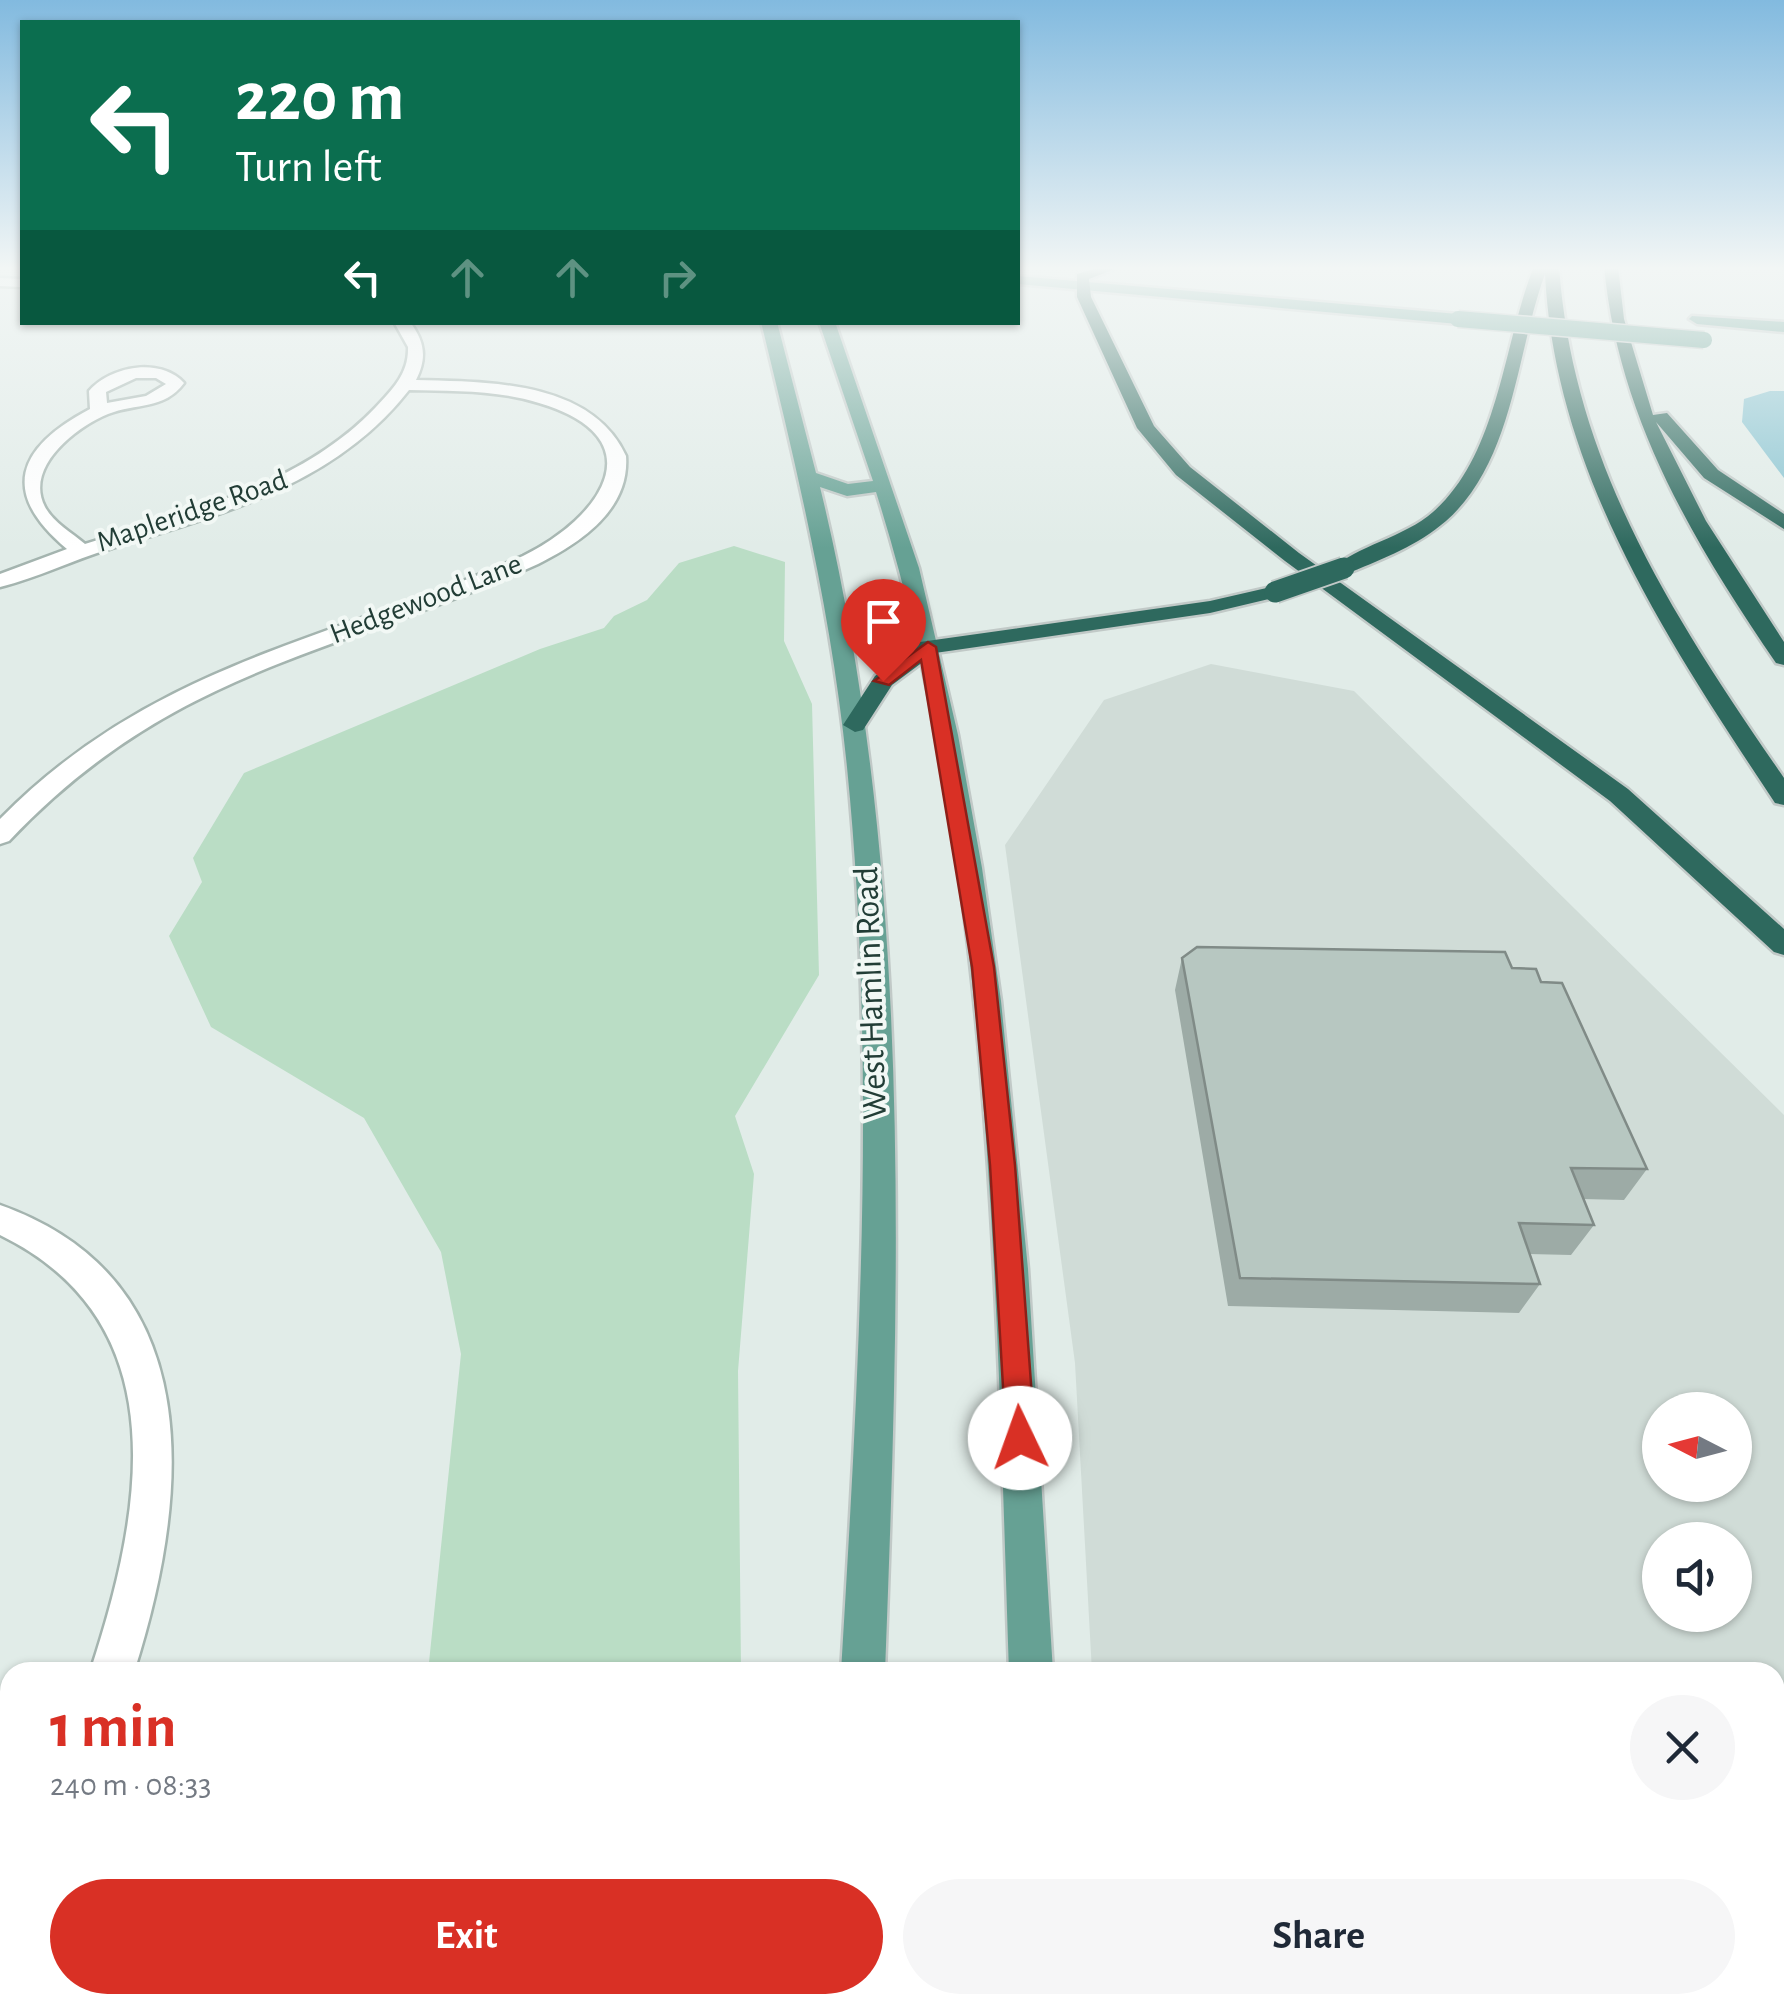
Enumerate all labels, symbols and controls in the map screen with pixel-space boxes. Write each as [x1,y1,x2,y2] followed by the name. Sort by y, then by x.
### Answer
[70,60,200,190] icon: left
[235,63,404,133] text: 220 m
[235,145,382,190] text: Turn left
[335,250,390,305] icon: left
[440,250,495,305] icon: ahead
[545,250,600,305] icon: ahead
[650,250,705,305] icon: right
[93,464,291,558] street label: Mapleridge Road
[326,549,526,649] street label: Hedgewood Lane
[841,579,926,682] pin
[856,594,911,649] icon: arrive
[849,866,893,1120] street label: West Hamlin Road
[968,1386,1072,1490] position arrow
[1642,1392,1752,1502] north arrow
[1642,1392,1752,1632] map controls
[1642,1522,1752,1632] button: sound
[1630,1695,1735,1800] button: close
[50,1698,176,1758] text: 1 min
[50,1769,211,1801] text: 240 m · 08:33
[50,1879,883,1994] button: Exit
[903,1879,1735,1994] button: Share

